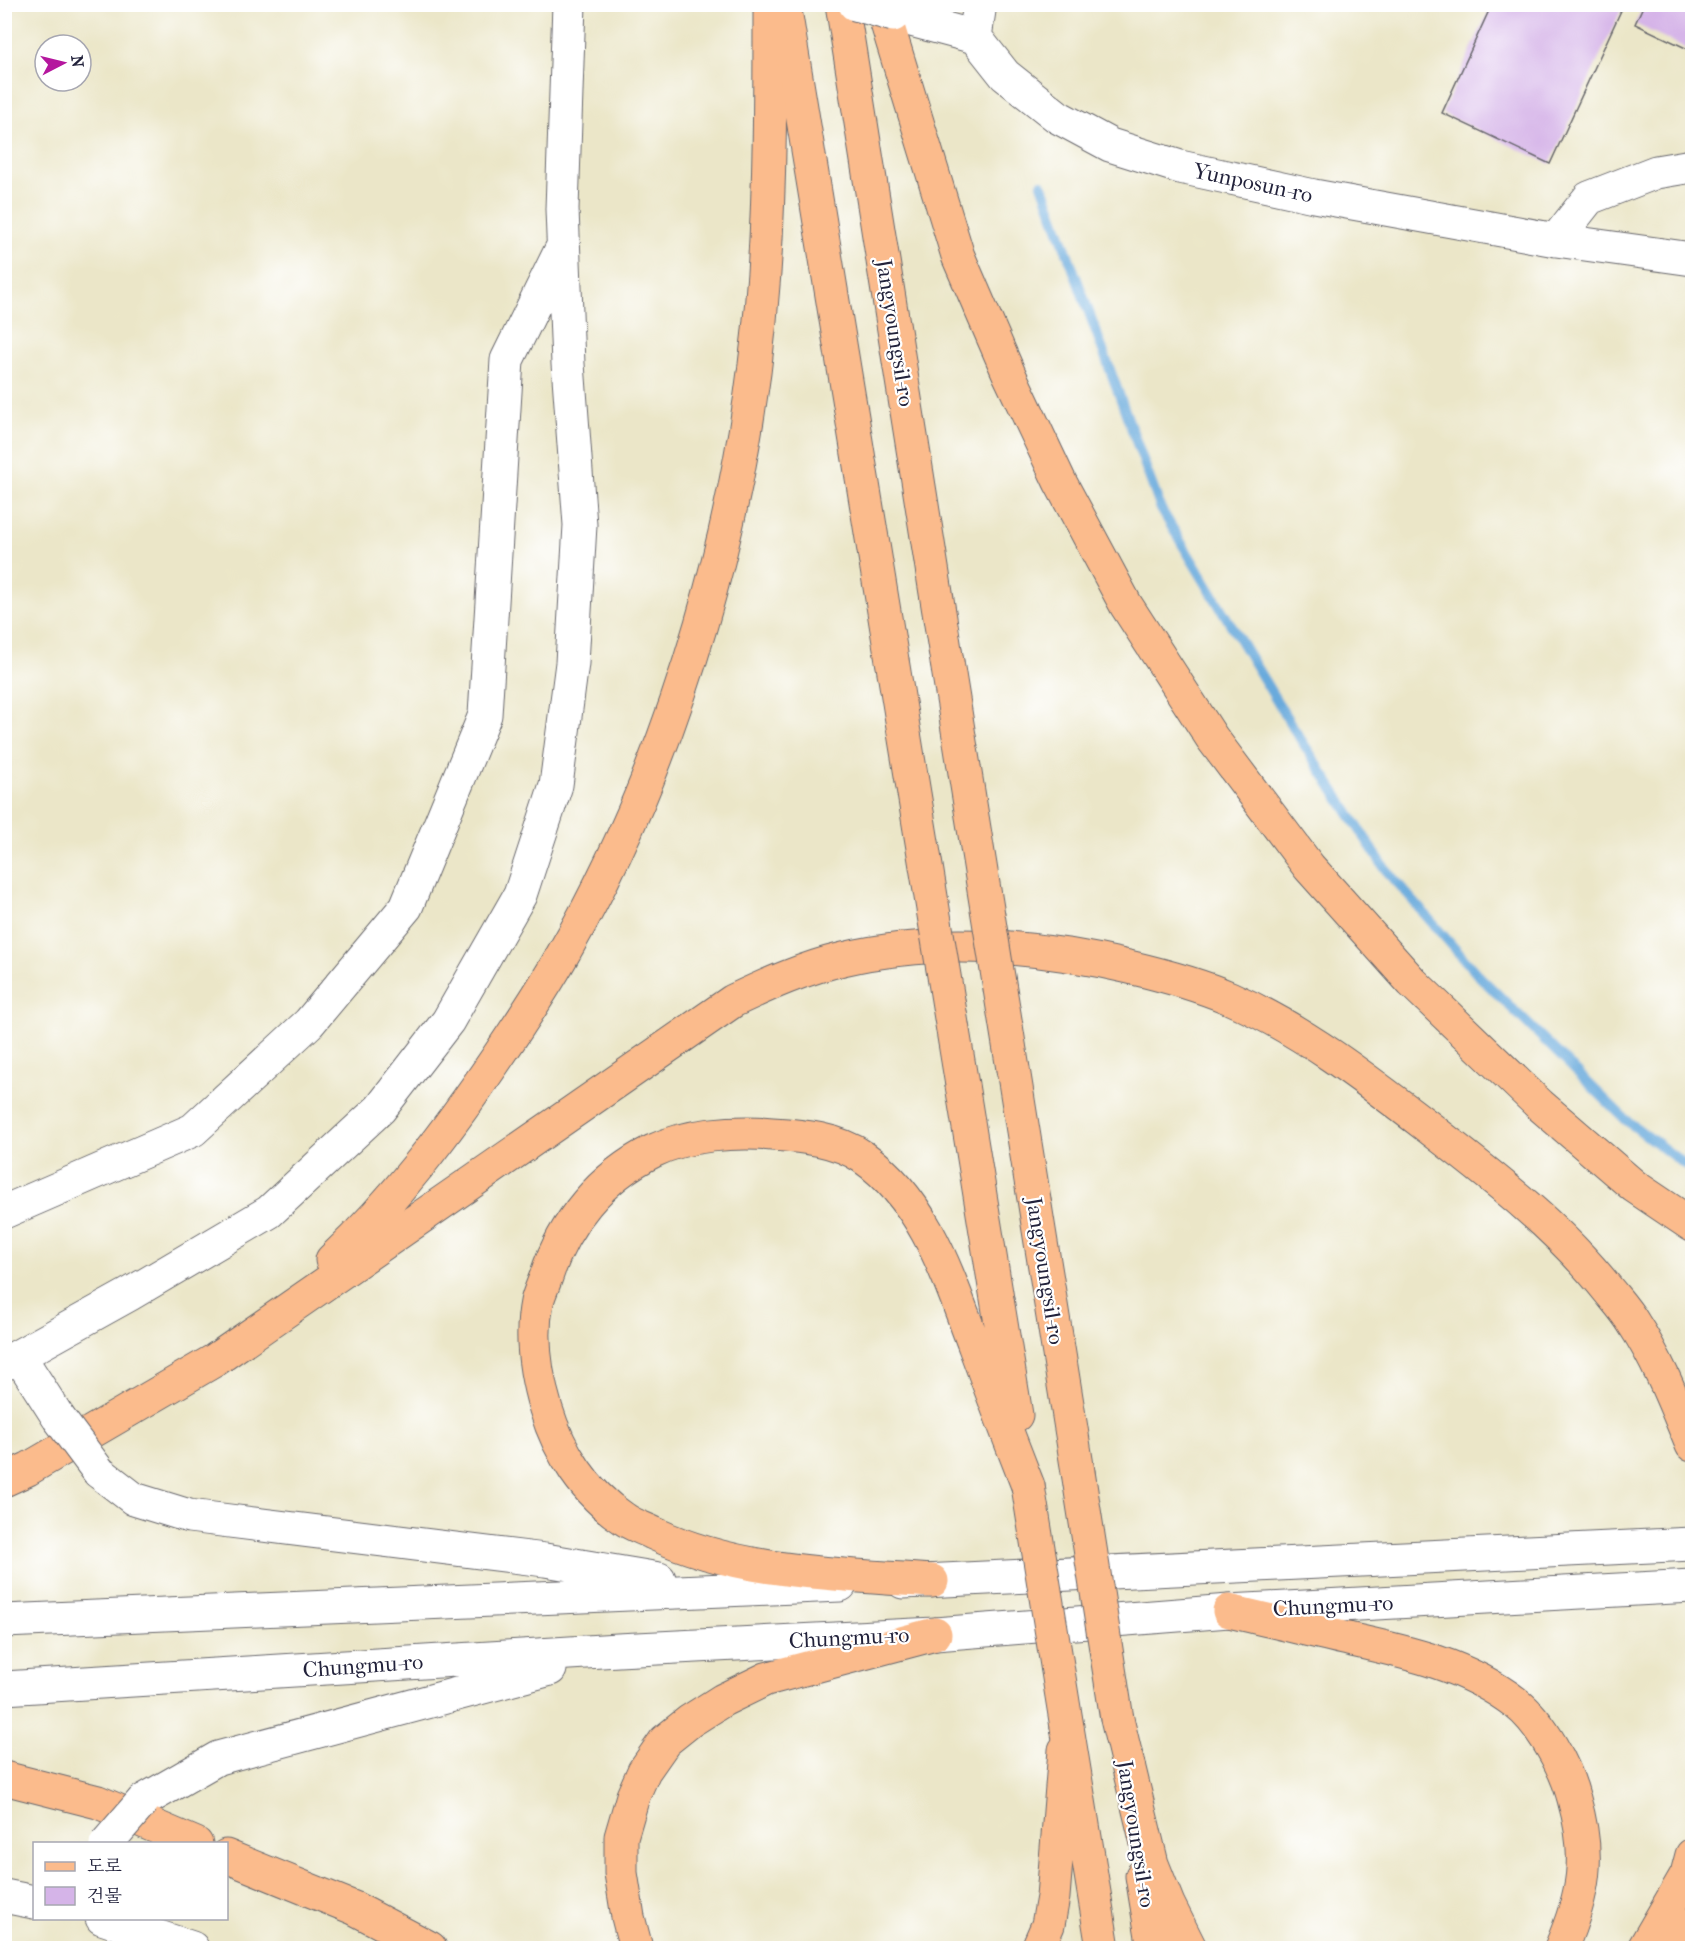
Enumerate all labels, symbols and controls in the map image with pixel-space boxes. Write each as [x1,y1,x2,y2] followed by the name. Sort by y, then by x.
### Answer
[33,33,93,93] north arrow
[67,54,88,69] text: N
[1190,157,1315,208] street label: Yunposun-ro
[870,256,919,408] street label: Jangyoungsil-ro
[1020,1194,1069,1346] street label: Jangyoungsil-ro
[1272,1590,1394,1622] street label: Chungmu-ro
[788,1622,910,1654] street label: Chungmu-ro
[302,1649,424,1683] street label: Chungmu-ro
[1111,1757,1160,1909] street label: Jangyoungsil-ro
[33,1842,228,1920] legend
[87,1856,122,1877] text: 도로
[87,1886,122,1907] text: 건물

